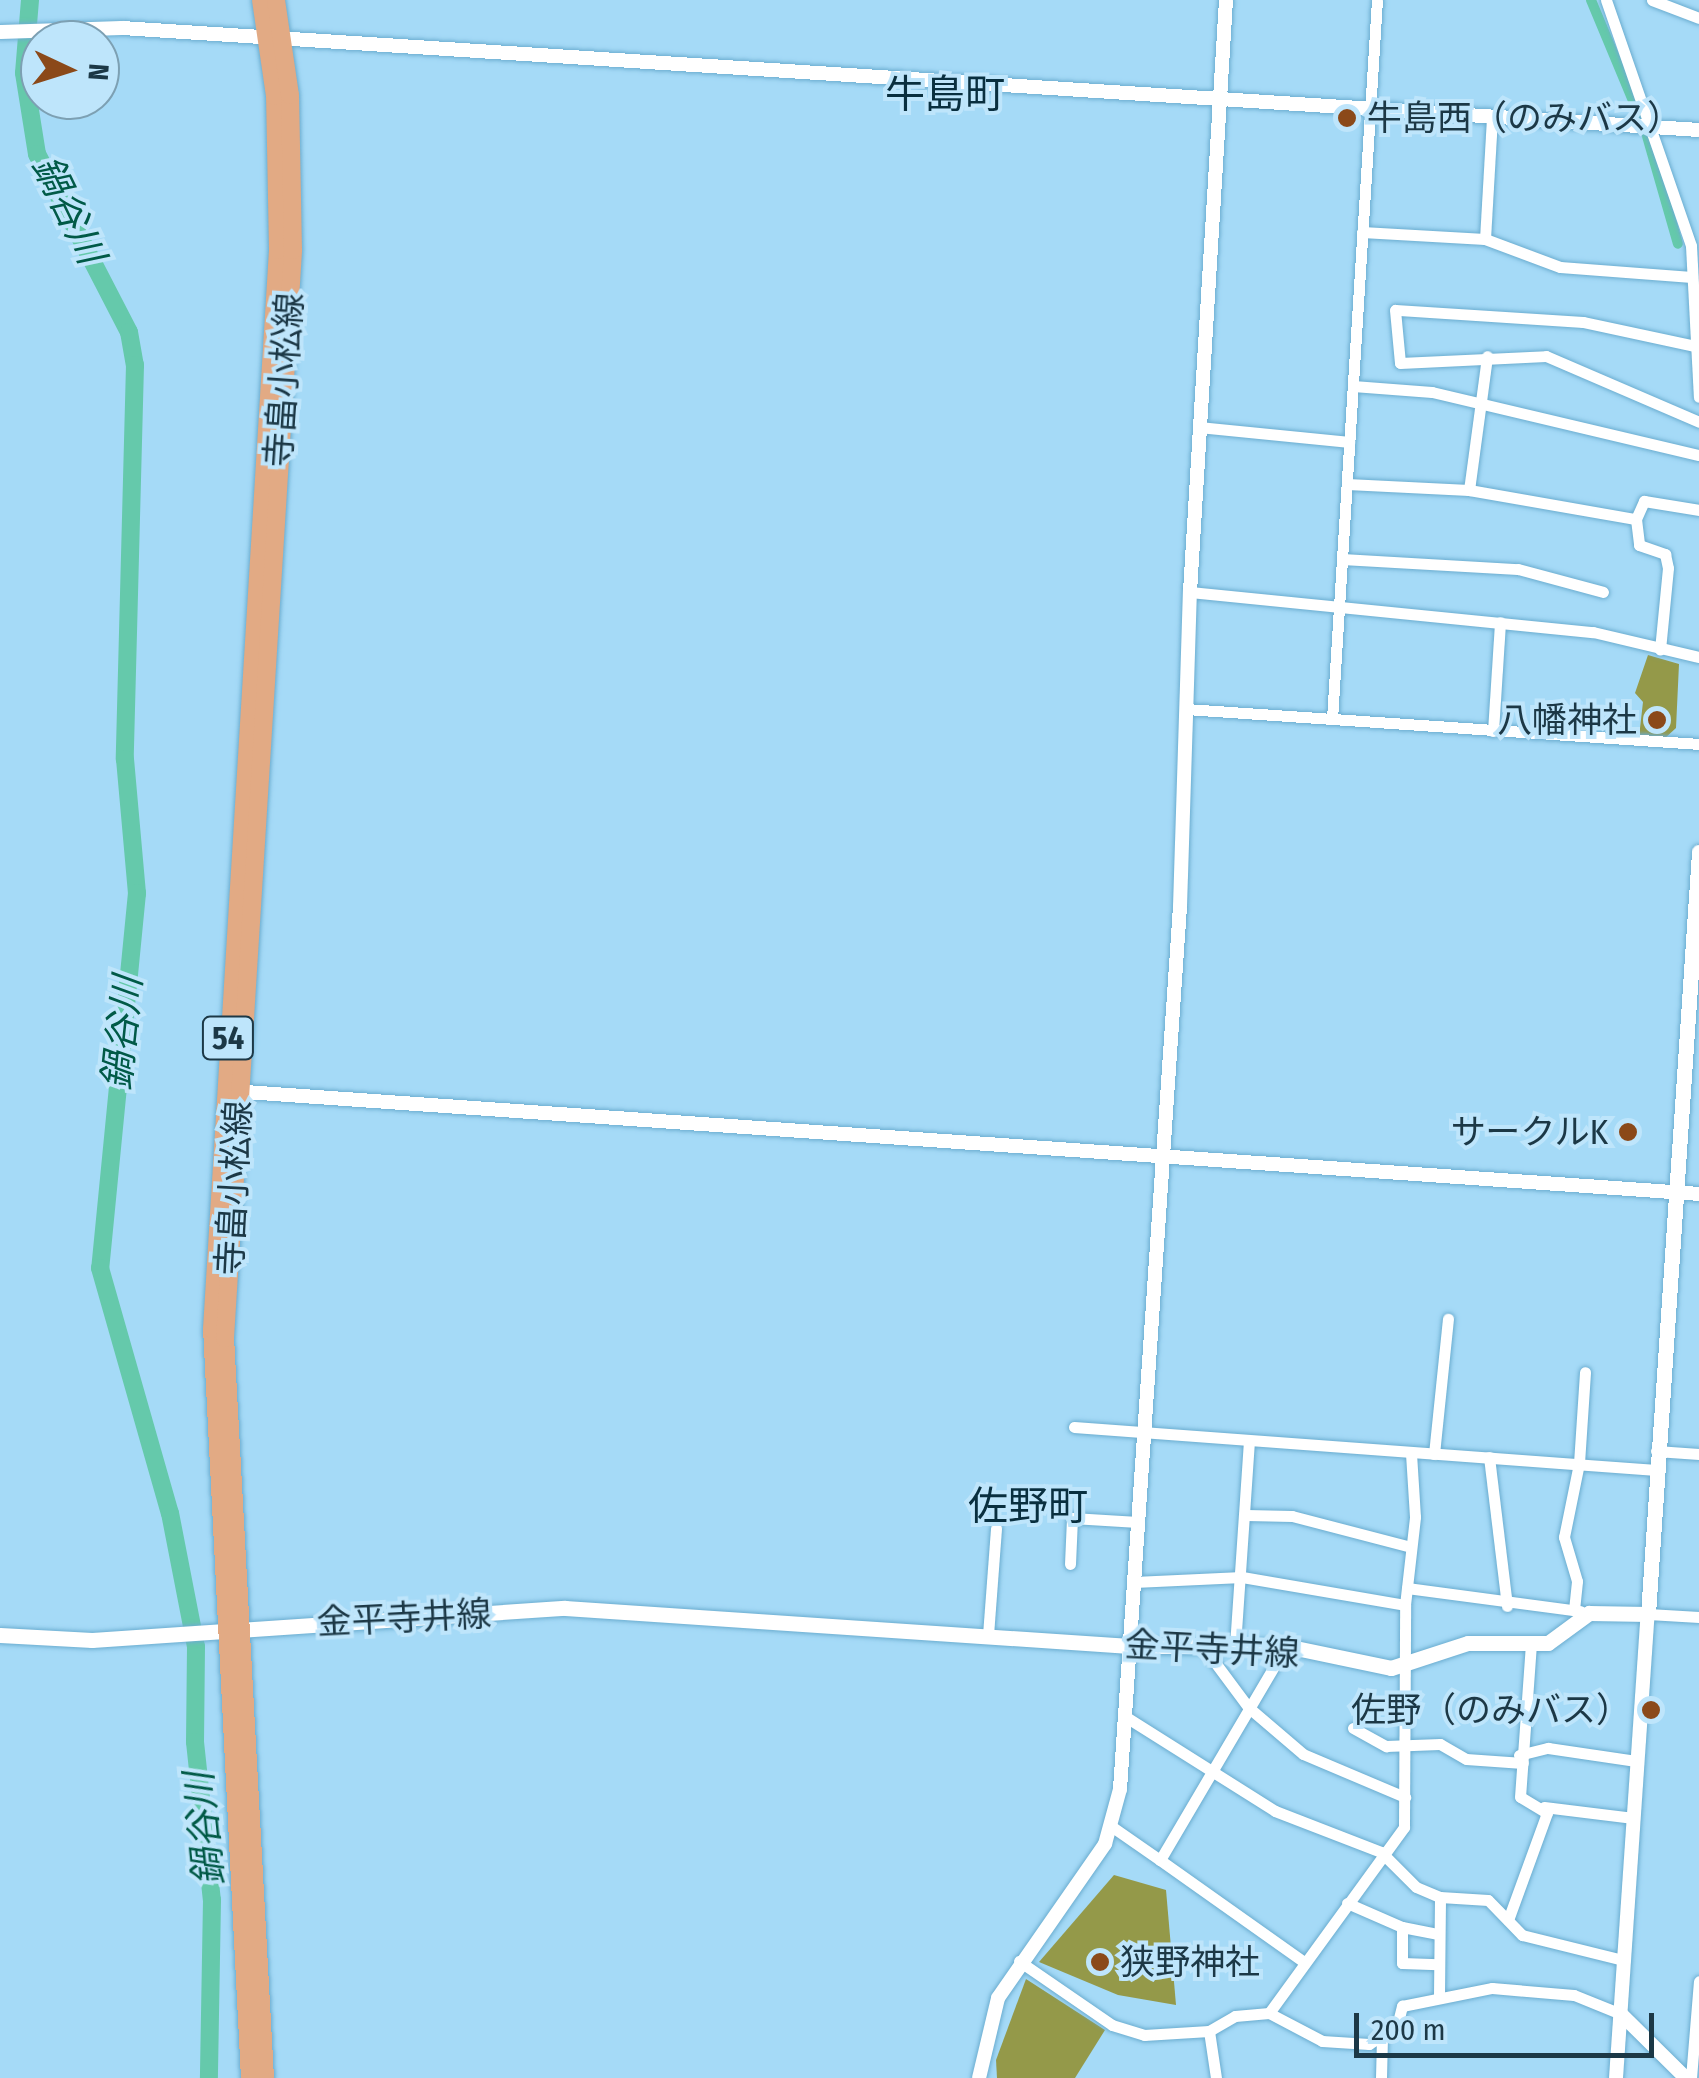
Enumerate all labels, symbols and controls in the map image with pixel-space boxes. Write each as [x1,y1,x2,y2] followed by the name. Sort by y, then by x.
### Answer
[20,20,120,120] north arrow
[81,62,115,82] text: N
[885,71,1005,119] district label: 牛島町
[1367,97,1682,139] place label: 牛島西（のみバス）
[1336,107,1358,129] marker: 牛島西（のみバス）
[23,149,113,271] water label: 鍋谷川
[257,291,311,469] street label: 寺畠小松線
[1497,699,1637,741] place label: 八幡神社
[1646,709,1668,731] marker: 八幡神社
[94,974,152,1092] water label: 鍋谷川
[200,1011,256,1065] road number: 54
[208,1100,260,1276] street label: 寺畠小松線
[1449,1111,1608,1153] place label: サークルK
[1617,1121,1639,1143] marker: サークルK
[968,1483,1088,1531] district label: 佐野町
[316,1592,492,1644] street label: 金平寺井線
[1124,1623,1300,1675] street label: 金平寺井線
[1351,1689,1631,1731] place label: 佐野（のみバス）
[1640,1699,1662,1721] marker: 佐野（のみバス）
[176,1770,234,1888] water label: 鍋谷川
[1120,1941,1260,1983] place label: 狭野神社
[1089,1951,1111,1973] marker: 狭野神社
[1359,1993,1659,2055] scale bar
[1371,2012,1446,2048] text: 200 m

